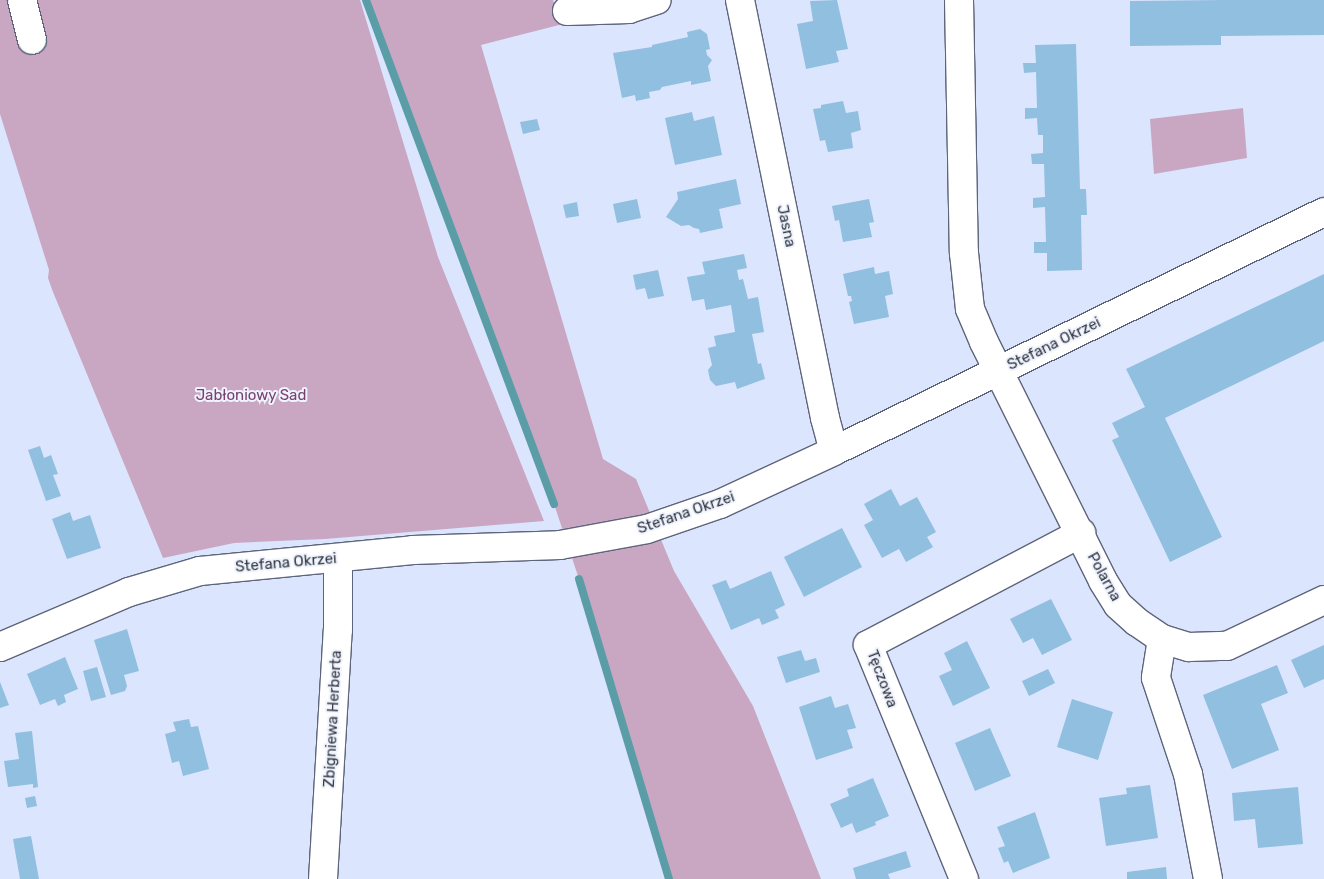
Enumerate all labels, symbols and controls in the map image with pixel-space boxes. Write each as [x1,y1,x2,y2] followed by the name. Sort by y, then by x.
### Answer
[773,203,799,249] street label: Jasna
[1004,314,1104,374] street label: Stefana Okrzei
[195,387,307,405] park label: Jabłoniowy Sad
[635,488,737,538] street label: Stefana Okrzei
[1083,549,1125,605] street label: Polarna
[235,550,337,576] street label: Stefana Okrzei
[863,648,901,710] street label: Tęczowa
[320,650,346,788] street label: Zbigniewa Herberta

